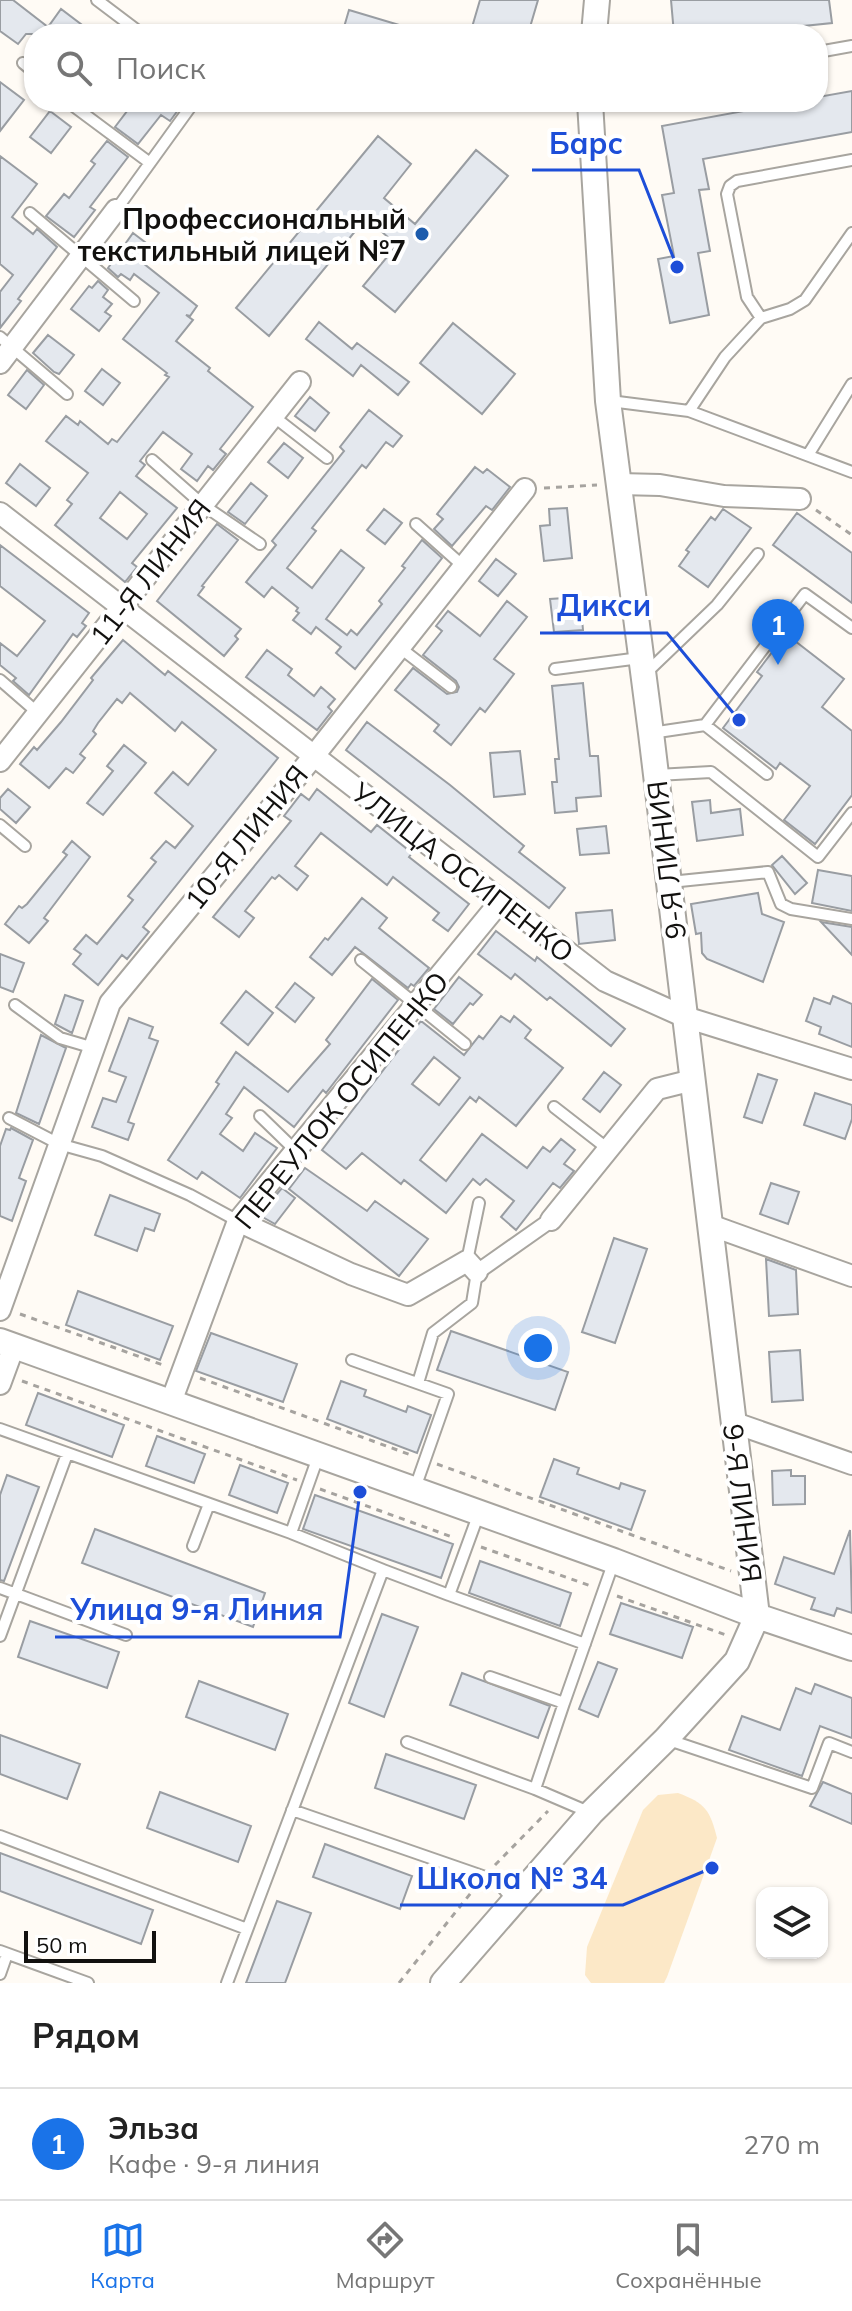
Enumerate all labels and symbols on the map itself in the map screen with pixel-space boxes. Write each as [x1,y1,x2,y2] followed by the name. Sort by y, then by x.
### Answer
[532,116,639,170] callout: Барс
[549,124,623,162] text: Барс
[78,201,406,268] place label: Профессиональный текстильный лицей №7
[413,225,431,243] marker: Профессиональный текстильный лицей №7
[82,492,218,652] street label: 11-Я ЛИНИЯ
[540,579,667,633] callout: Дикси
[557,586,651,624] text: Дикси
[752,599,804,665] pin: 1
[177,758,315,916] street label: 10-Я ЛИНИЯ
[344,774,581,970] street label: УЛИЦА ОСИПЕНКО
[639,779,693,941] street label: 9-Я ЛИНИЯ
[227,964,455,1236] street label: ПЕРЕУЛОК ОСИПЕНКО
[518,1328,558,1368] your location
[716,1422,770,1584] street label: 9-Я ЛИНИЯ
[55,1583,340,1637] callout: Улица 9-я Линия
[69,1590,324,1628] text: Улица 9-я Линия
[400,1851,623,1905] callout: Школа № 34
[416,1859,608,1897] text: Школа № 34
[24,1927,156,1963] scale bar

